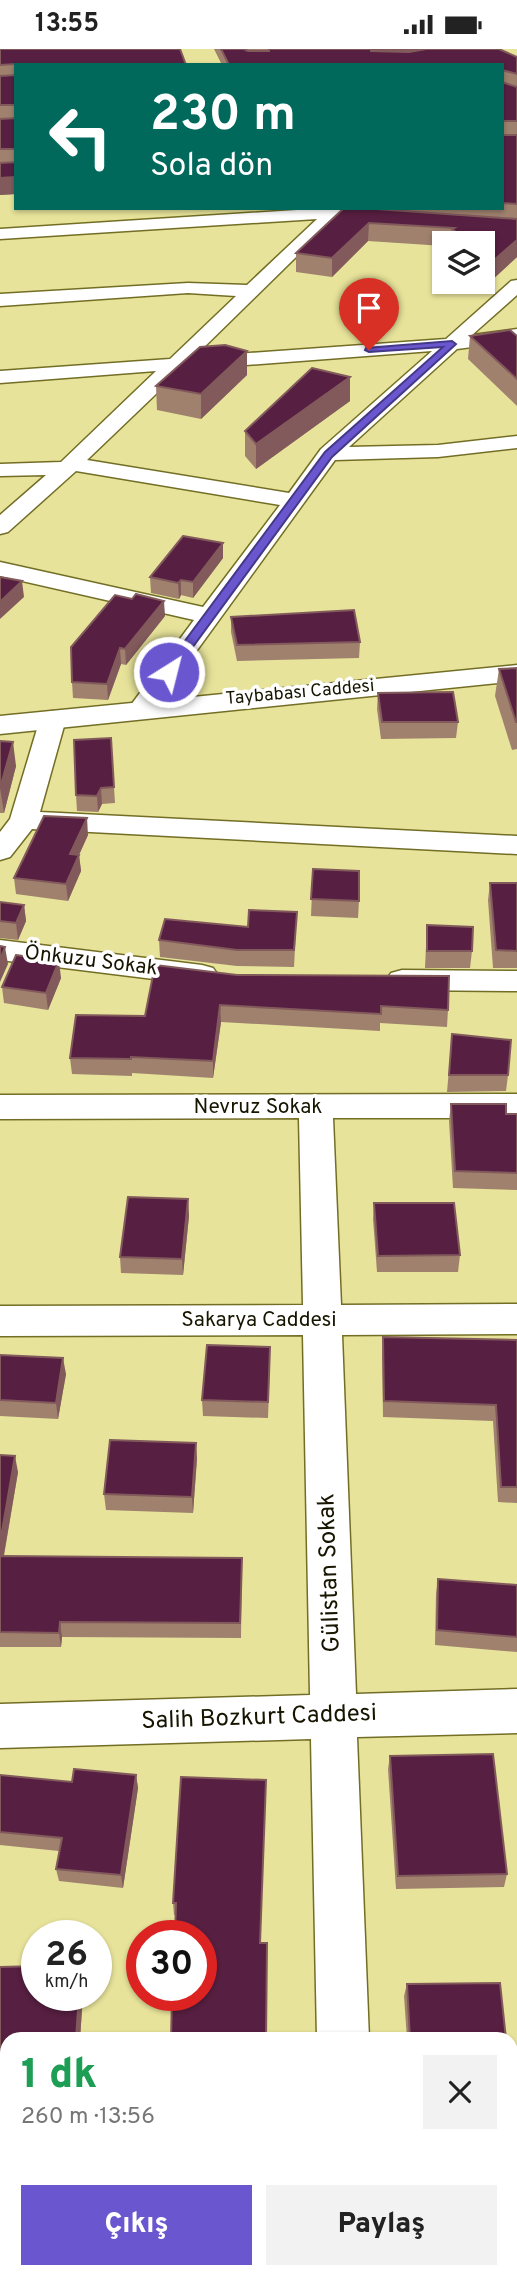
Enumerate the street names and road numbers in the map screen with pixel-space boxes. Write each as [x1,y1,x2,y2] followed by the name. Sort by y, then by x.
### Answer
[225,675,375,711] street label: Taybabası Caddesi
[23,939,159,983] street label: Önkuzu Sokak
[194,1094,322,1121] street label: Nevruz Sokak
[181,1307,337,1334] street label: Sakarya Caddesi
[312,1493,348,1653] street label: Gülistan Sokak
[141,1699,377,1737] street label: Salih Bozkurt Caddesi

